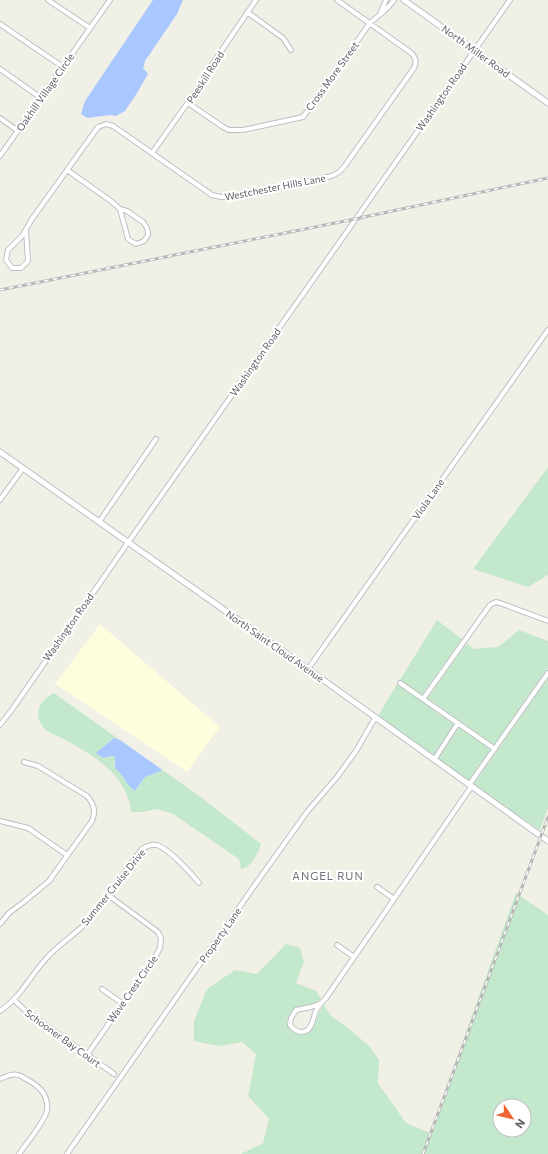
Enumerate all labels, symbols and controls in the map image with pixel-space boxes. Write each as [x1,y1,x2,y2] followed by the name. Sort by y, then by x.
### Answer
[440,22,512,80] street label: North Miller Road
[303,39,361,113] street label: Cross More Street
[184,49,226,105] street label: Peeskill Road
[14,51,76,133] street label: Oakhill Village Circle
[413,61,469,133] street label: Washington Road
[224,171,326,203] street label: Westchester Hills Lane
[227,326,283,398] street label: Washington Road
[410,476,446,522] street label: Viola Lane
[40,591,96,663] street label: Washington Road
[224,608,326,684] street label: North Saint Cloud Avenue
[78,846,148,928] street label: Summer Cruise Drive
[292,869,364,882] district label: ANGEL RUN
[197,905,243,965] street label: Property Lane
[104,953,160,1025] street label: Wave Crest Circle
[23,1007,103,1069] street label: Schooner Bay Court
[492,1098,532,1138] north arrow
[513,1117,528,1131] text: N

